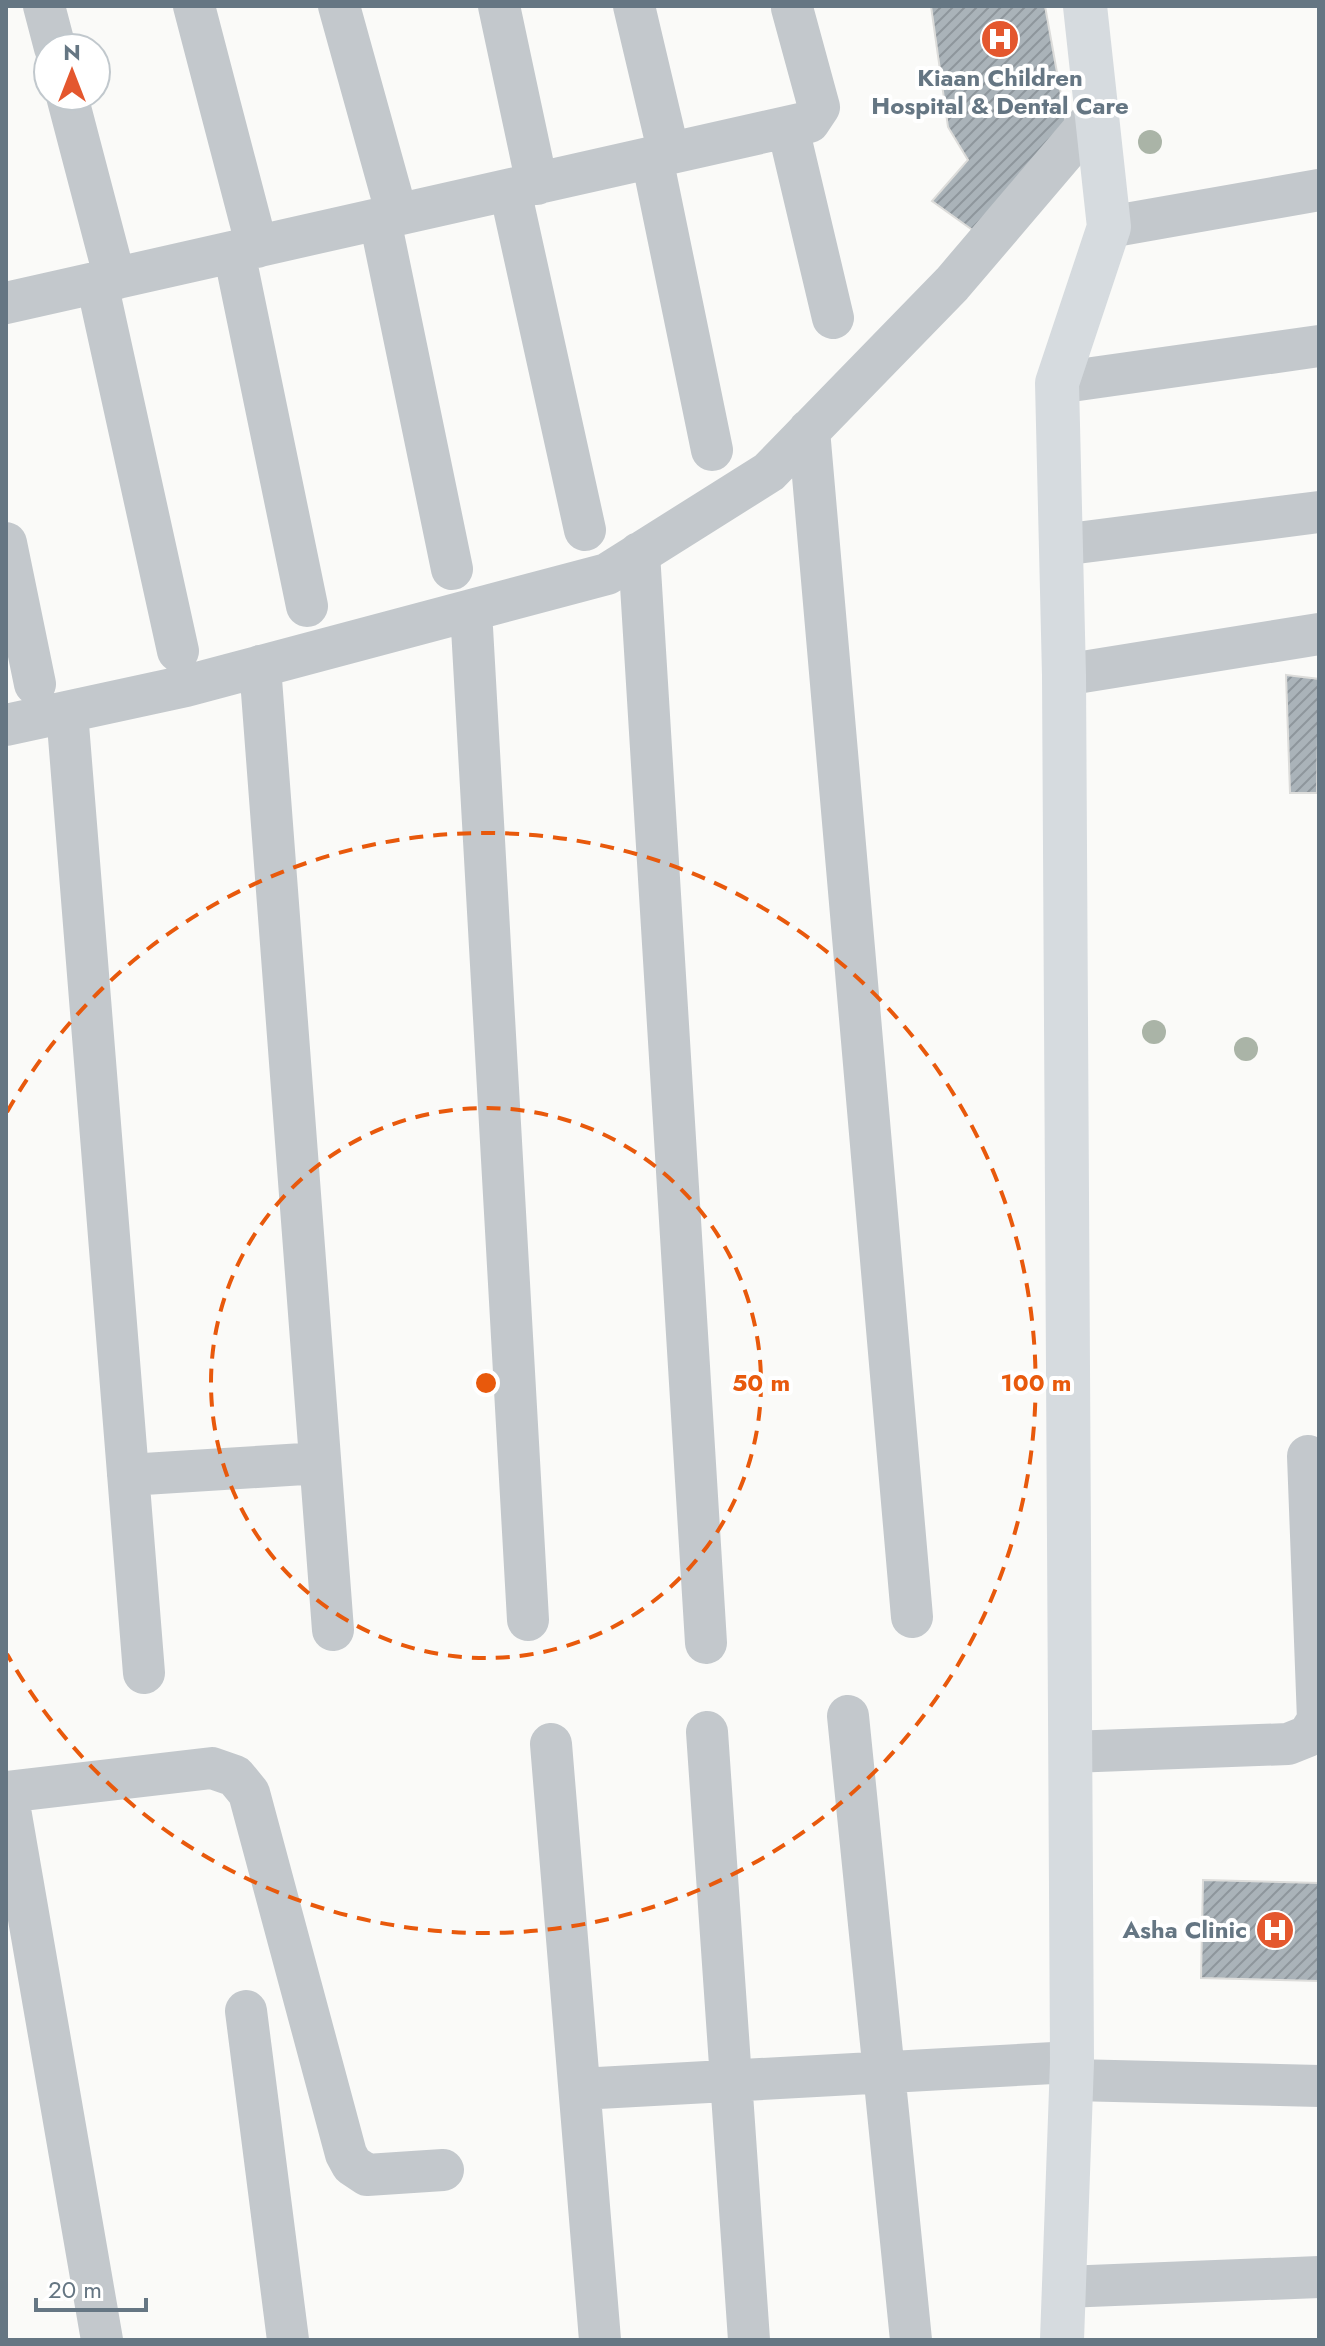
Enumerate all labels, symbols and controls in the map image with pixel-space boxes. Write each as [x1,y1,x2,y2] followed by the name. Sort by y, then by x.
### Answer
[979,18,1021,60] hospital icon: Kiaan Children Hospital & Dental Care
[32,32,112,112] north arrow
[63,36,81,68] text: N
[871,60,1129,123] place label: Kiaan Children Hospital & Dental Care
[732,1365,790,1400] text: 50 m
[1001,1365,1071,1400] text: 100 m
[472,1369,500,1397] centre of rings
[1254,1909,1296,1951] hospital icon: Asha Clinic
[1121,1912,1247,1947] place label: Asha Clinic
[36,2262,146,2312] scale bar
[48,2272,102,2307] text: 20 m

